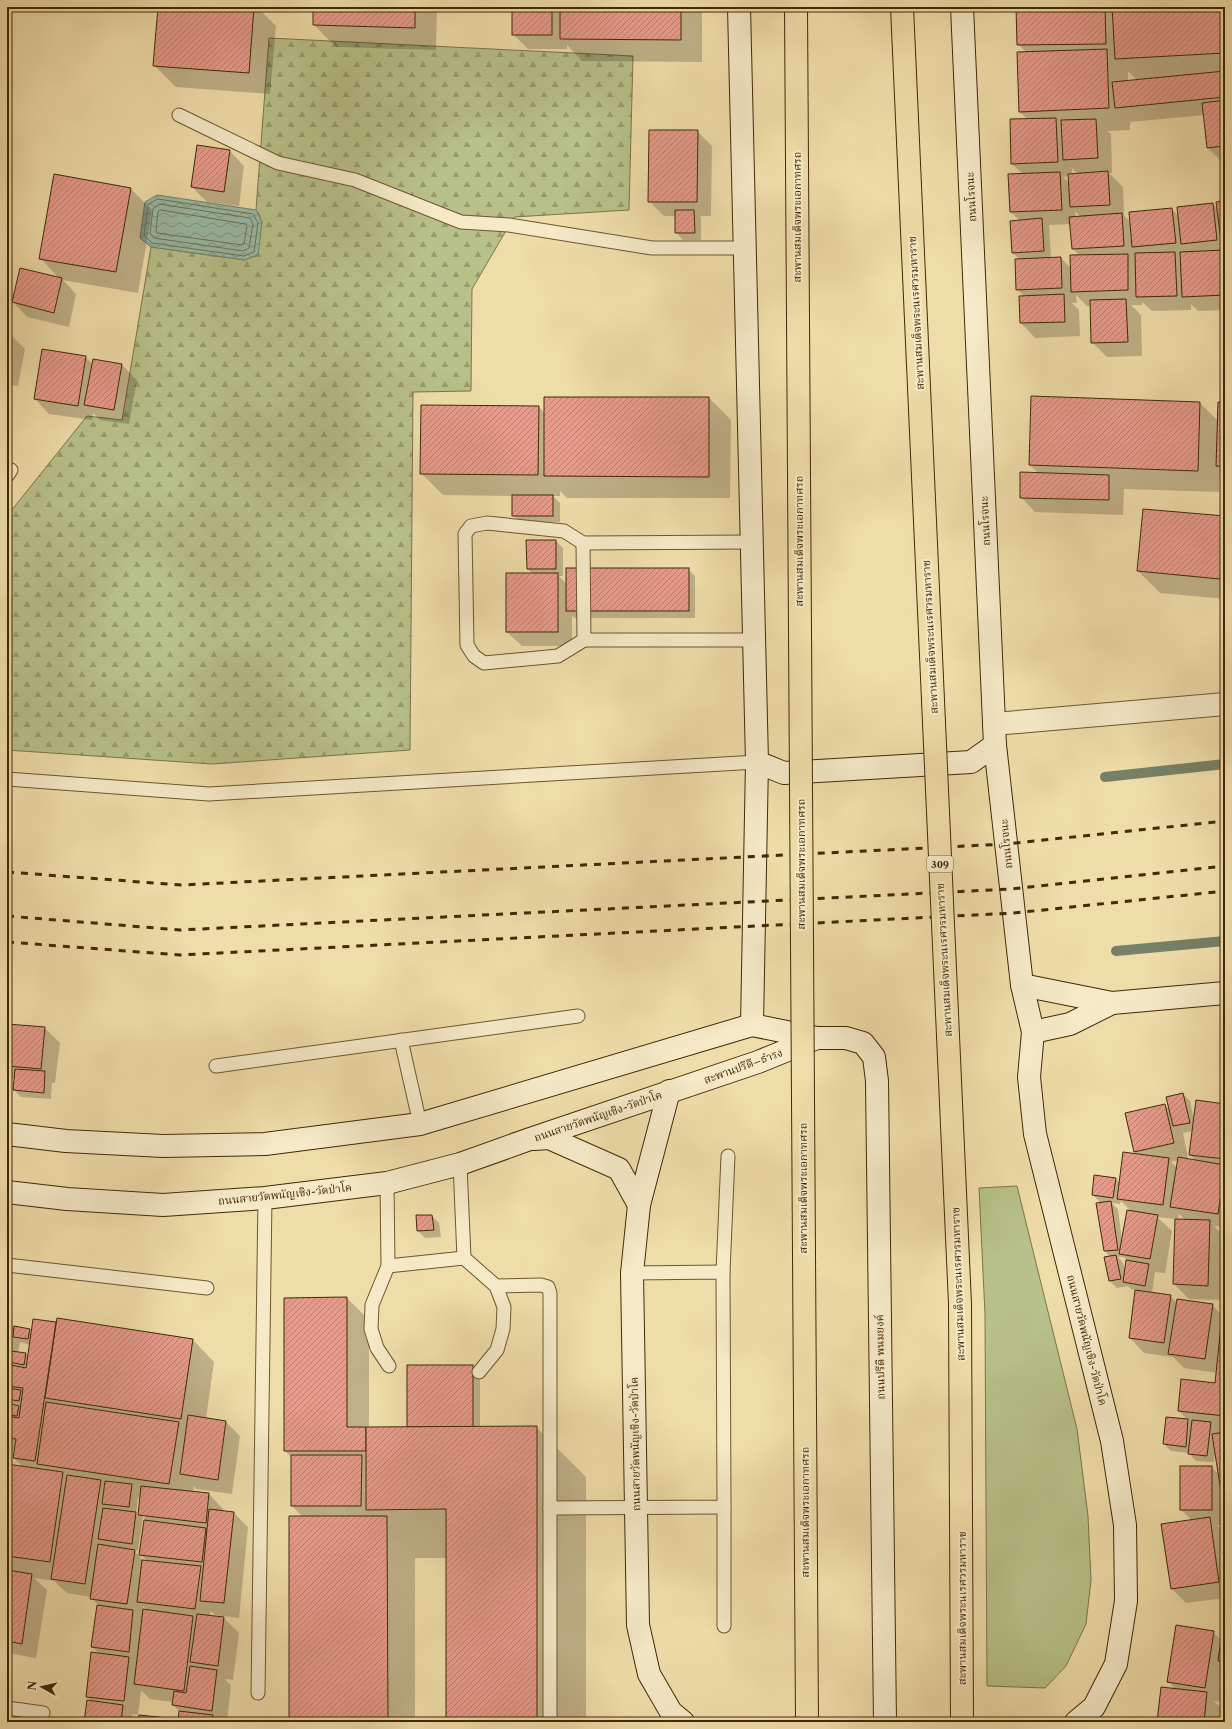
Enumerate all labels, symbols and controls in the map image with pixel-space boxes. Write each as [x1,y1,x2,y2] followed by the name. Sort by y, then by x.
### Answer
[790,151,804,283] street label: สะพานสมเด็จพระเอกาทศรถ
[963,172,979,222] street label: ถนนโรจนะ
[905,236,927,390] street label: สะพานสมเด็จพระนเรศวรมหาราช
[792,475,806,607] street label: สะพานสมเด็จพระเอกาทศรถ
[977,496,993,546] street label: ถนนโรจนะ
[919,560,941,714] street label: สะพานสมเด็จพระนเรศวรมหาราช
[794,798,808,930] street label: สะพานสมเด็จพระเอกาทศรถ
[996,819,1016,869] street label: ถนนโรจนะ
[927,856,953,872] road number: 309
[933,883,955,1037] street label: สะพานสมเด็จพระนเรศวรมหาราช
[702,1045,784,1087] street label: สะพานปรีดี–ธำรง
[532,1088,664,1144] street label: ถนนสายวัดพนัญเชิง-วัดป่าโค
[796,1122,810,1254] street label: สะพานสมเด็จพระเอกาทศรถ
[217,1180,353,1208] street label: ถนนสายวัดพนัญเชิง-วัดป่าโค
[948,1207,968,1361] street label: สะพานสมเด็จพระนเรศวรมหาราช
[1064,1273,1110,1407] street label: ถนนสายวัดพนัญเชิง-วัดป่าโค
[872,1314,888,1400] street label: ถนนปรีดี พนมยงค์
[627,1377,643,1511] street label: ถนนสายวัดพนัญเชิง-วัดป่าโค
[798,1446,812,1578] street label: สะพานสมเด็จพระเอกาทศรถ
[955,1531,969,1685] street label: สะพานสมเด็จพระนเรศวรมหาราช
[22,1667,62,1707] north arrow
[25,1679,40,1691] text: N

